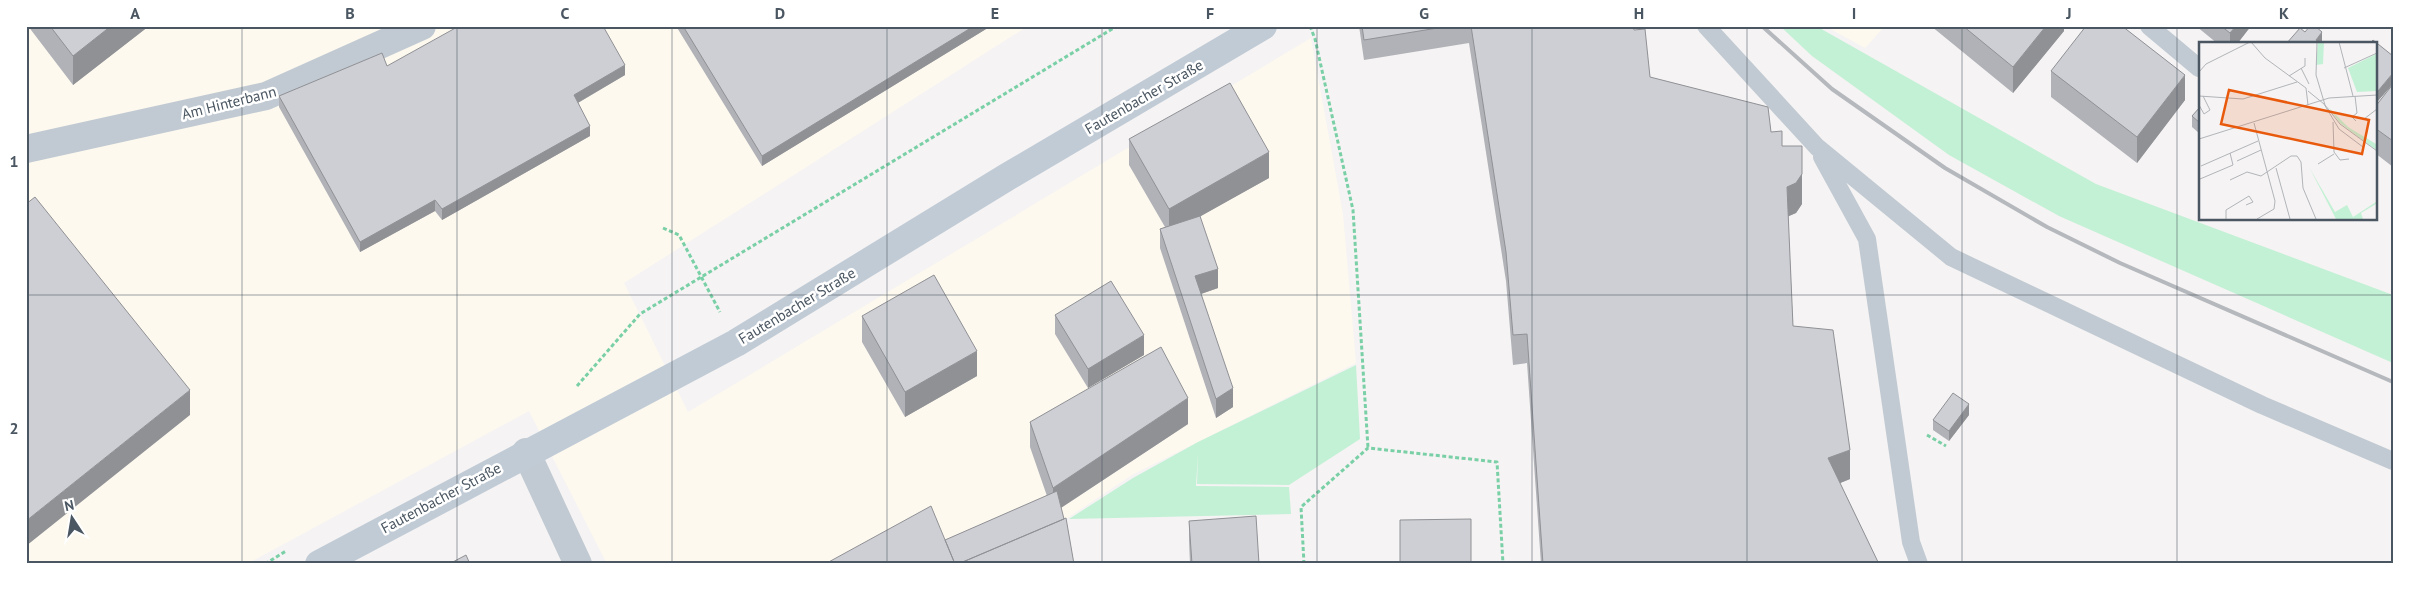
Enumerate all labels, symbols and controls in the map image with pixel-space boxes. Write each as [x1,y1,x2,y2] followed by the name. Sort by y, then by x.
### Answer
[130,3,140,23] text: A
[345,3,355,23] text: B
[561,3,570,23] text: C
[775,3,785,23] text: D
[991,3,999,23] text: E
[1206,3,1214,23] text: F
[1419,3,1429,23] text: G
[1634,3,1644,23] text: H
[1852,3,1856,23] text: I
[2065,3,2072,23] text: J
[2279,3,2289,23] text: K
[2199,42,2376,220] inset map
[1081,55,1206,138] street label: Fautenbacher Straße
[180,82,278,123] street label: Am Hinterbann
[9,151,19,171] text: 1
[735,263,859,348] street label: Fautenbacher Straße
[9,418,19,438] text: 2
[377,458,504,537] street label: Fautenbacher Straße
[48,492,98,542] north arrow
[63,496,76,515] text: N

